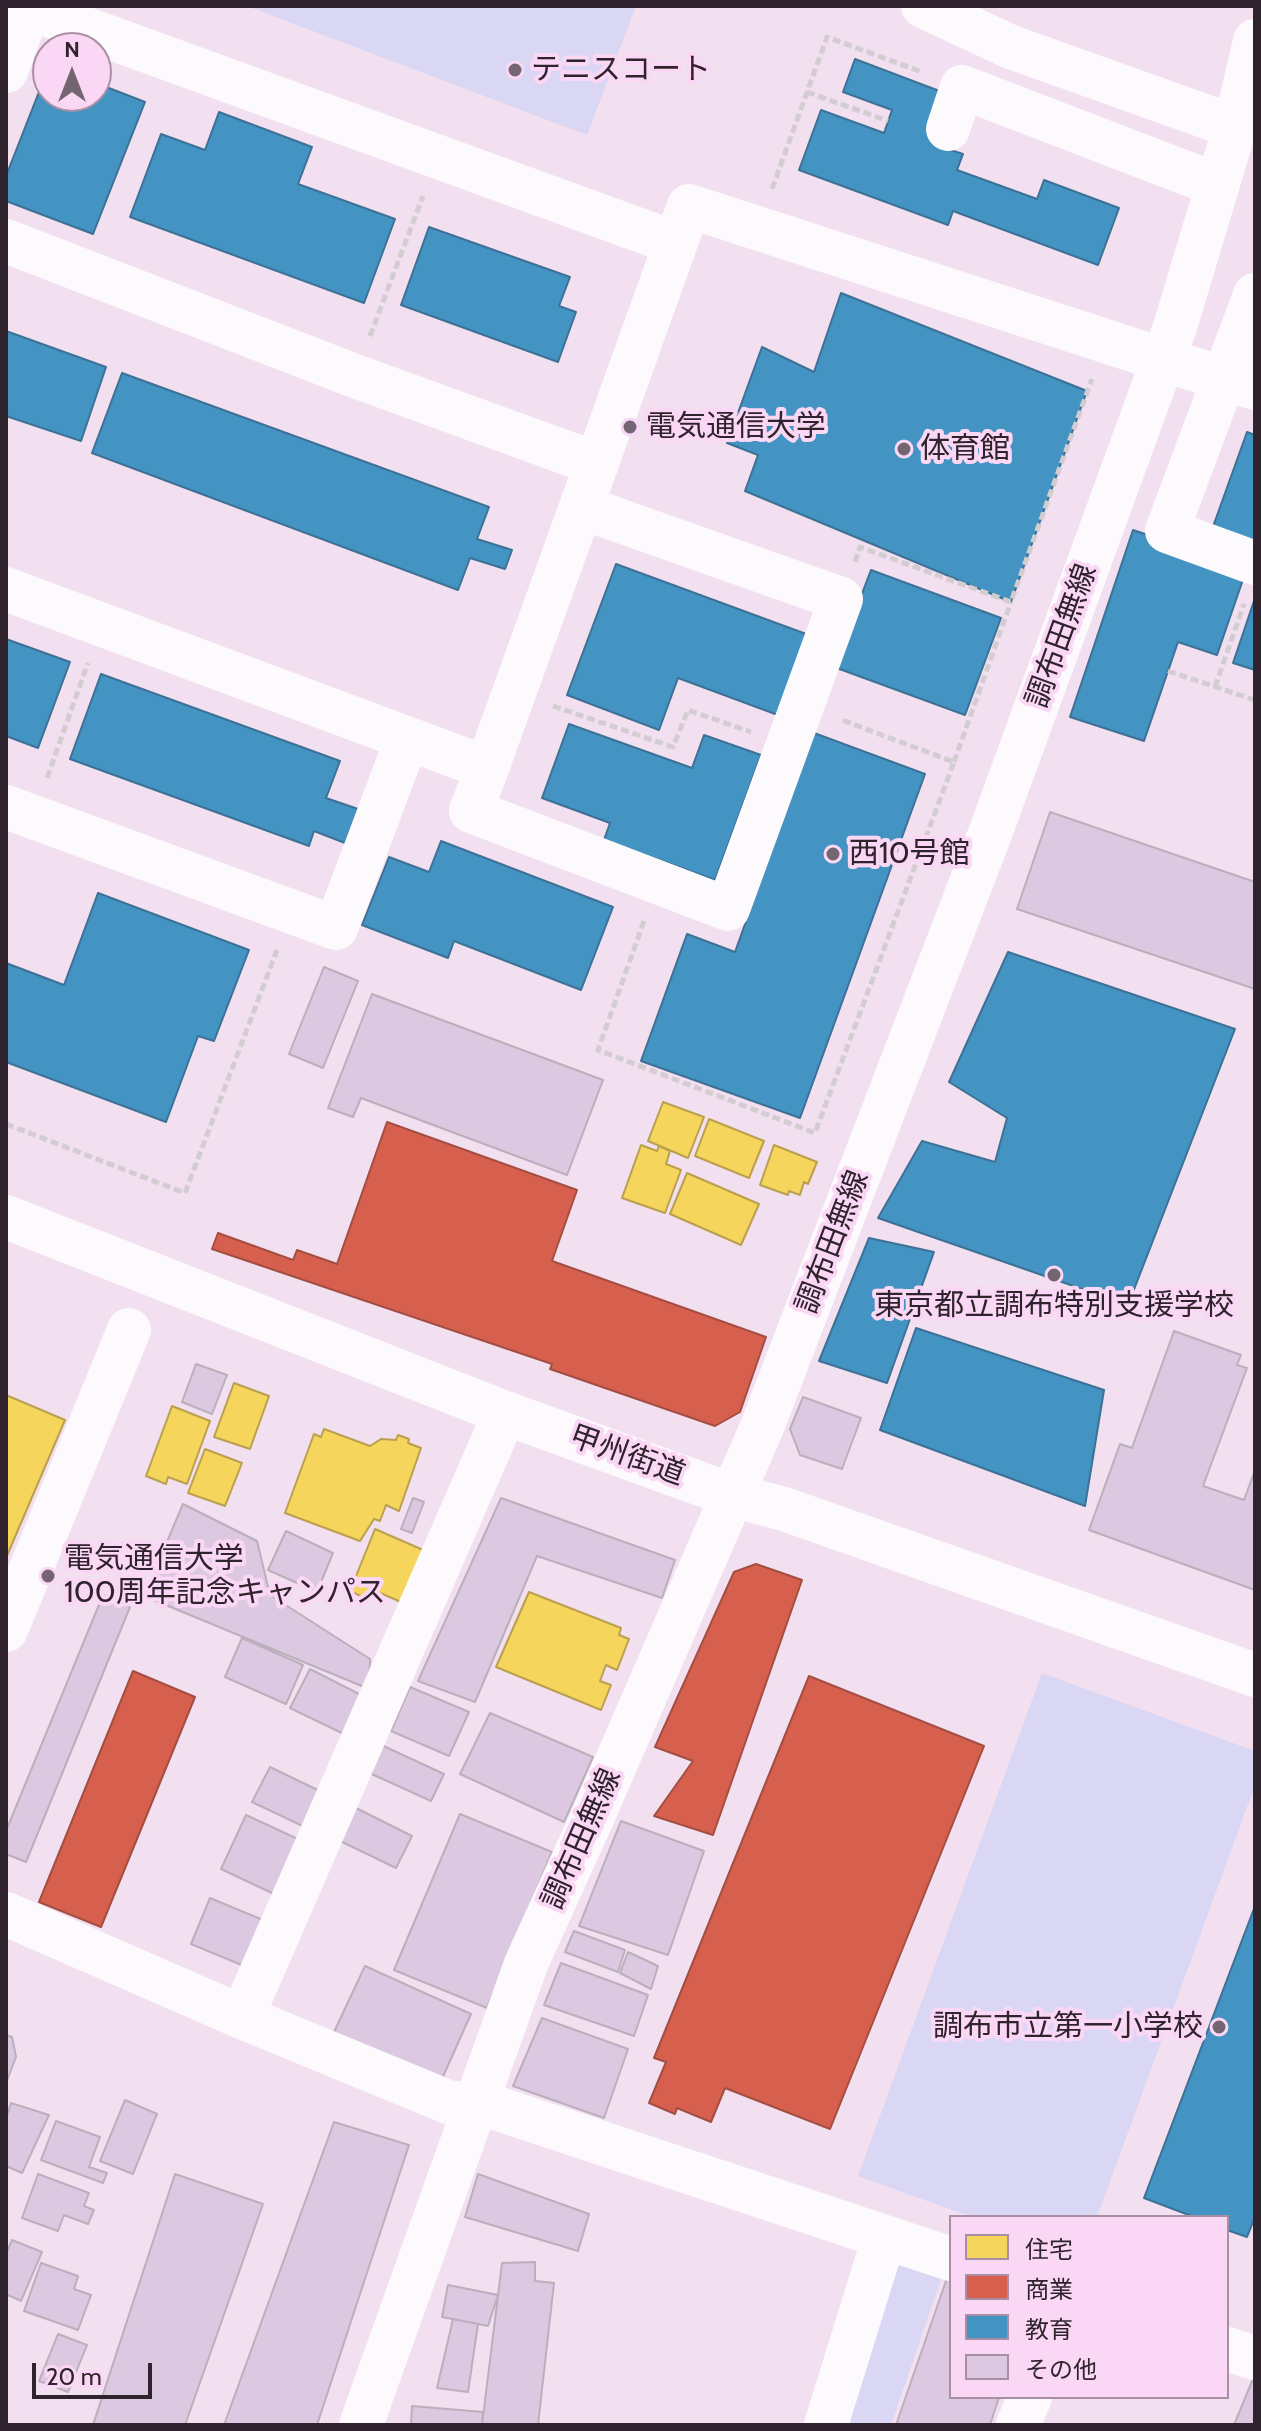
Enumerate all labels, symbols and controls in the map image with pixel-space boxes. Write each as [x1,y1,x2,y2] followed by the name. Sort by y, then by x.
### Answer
[32,32,112,112] north arrow
[64,36,80,63] text: N
[531,52,711,88] place label: テニスコート
[506,61,524,79] marker: テニスコート
[646,409,826,445] place label: 電気通信大学
[621,418,639,436] marker: 電気通信大学
[920,431,1010,467] place label: 体育館
[895,440,913,458] marker: 体育館
[1019,559,1105,713] street label: 調布田無線
[849,836,970,872] place label: 西10号館
[824,845,842,863] marker: 西10号館
[789,1166,877,1318] street label: 調布田無線
[1045,1266,1063,1284] marker: 東京都立調布特別支援学校
[874,1288,1234,1324] place label: 東京都立調布特別支援学校
[564,1419,690,1493] street label: 甲州街道
[64,1541,386,1612] place label: 電気通信大学 100周年記念キャンパス
[39,1567,57,1585] marker: 電気通信大学 100周年記念キャンパス
[535,1763,629,1915] street label: 調布田無線
[933,2009,1203,2045] place label: 調布市立第一小学校
[1210,2018,1228,2036] marker: 調布市立第一小学校
[949,2215,1229,2399] legend
[1025,2235,1073,2264] text: 住宅
[1025,2275,1073,2304] text: 商業
[1025,2315,1073,2344] text: 教育
[36,2347,156,2397] scale bar
[1025,2355,1097,2384] text: その他
[46,2362,102,2391] text: 20 m

